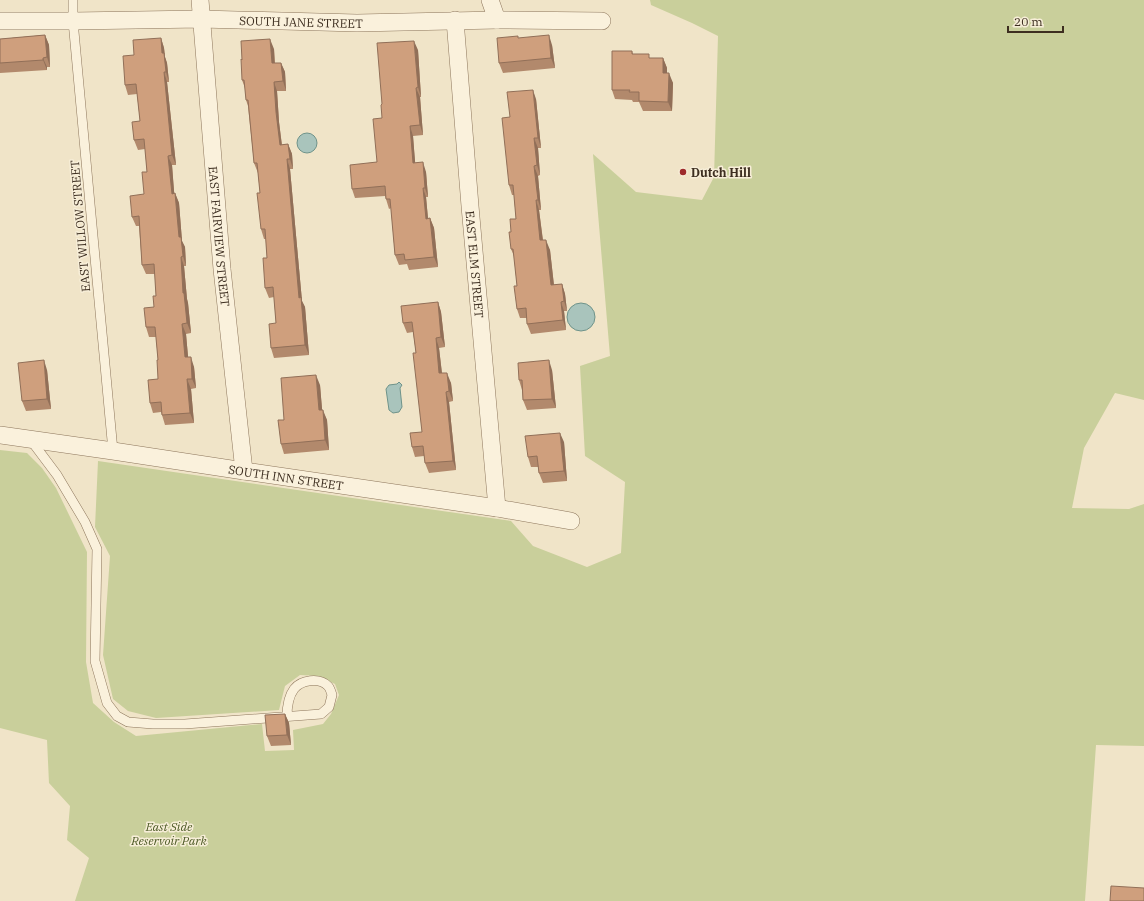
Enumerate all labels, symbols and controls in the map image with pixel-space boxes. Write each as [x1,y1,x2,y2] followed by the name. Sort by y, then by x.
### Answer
[1008,8,1063,34] scale bar
[239,12,363,31] street label: SOUTH JANE STREET
[1014,14,1043,29] text: 20 m
[67,159,93,292] street label: EAST WILLOW STREET
[206,165,234,307] street label: EAST FAIRVIEW STREET
[691,165,751,180] place label: Dutch Hill
[678,167,688,177] marker: Dutch Hill
[463,210,487,319] street label: EAST ELM STREET
[227,461,345,493] street label: SOUTH INN STREET
[130,819,207,848] park label: East Side Reservoir Park

